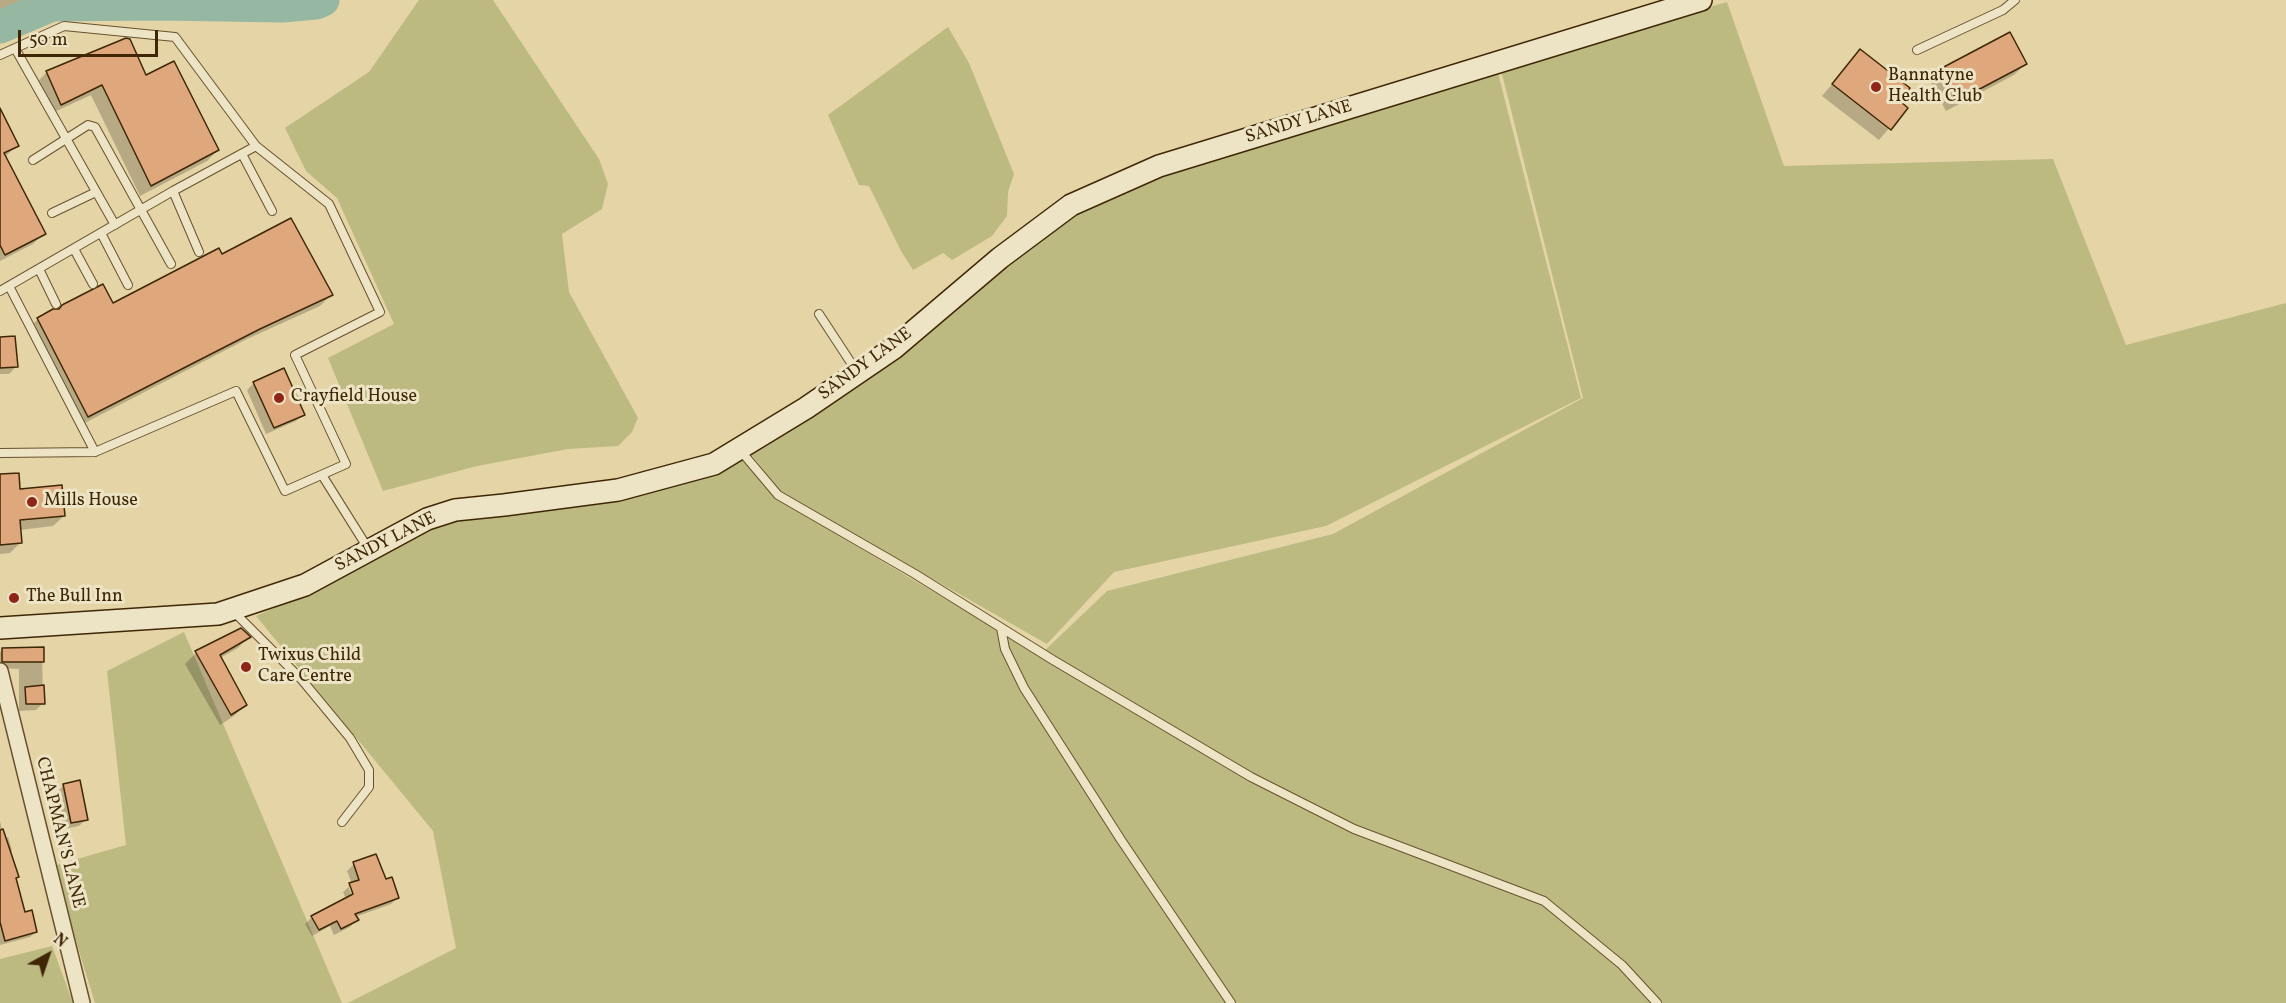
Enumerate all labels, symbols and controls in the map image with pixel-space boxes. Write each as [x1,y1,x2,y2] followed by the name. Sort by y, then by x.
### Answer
[21,18,160,56] scale bar
[29,28,68,53] text: 50 m
[1888,66,1982,109] place label: Bannatyne Health Club
[1869,80,1883,94] marker: Bannatyne Health Club
[1243,97,1355,149] street label: SANDY LANE
[815,324,917,406] street label: SANDY LANE
[291,387,417,409] place label: Crayfield House
[272,391,286,405] marker: Crayfield House
[44,491,138,513] place label: Mills House
[25,495,39,509] marker: Mills House
[332,508,440,578] street label: SANDY LANE
[26,587,123,609] place label: The Bull Inn
[7,591,21,605] marker: The Bull Inn
[258,646,361,688] place label: Twixus Child Care Centre
[239,660,253,674] marker: Twixus Child Care Centre
[30,755,88,911] street label: CHAPMAN'S LANE
[18,925,78,985] north arrow
[48,929,71,953] text: N

